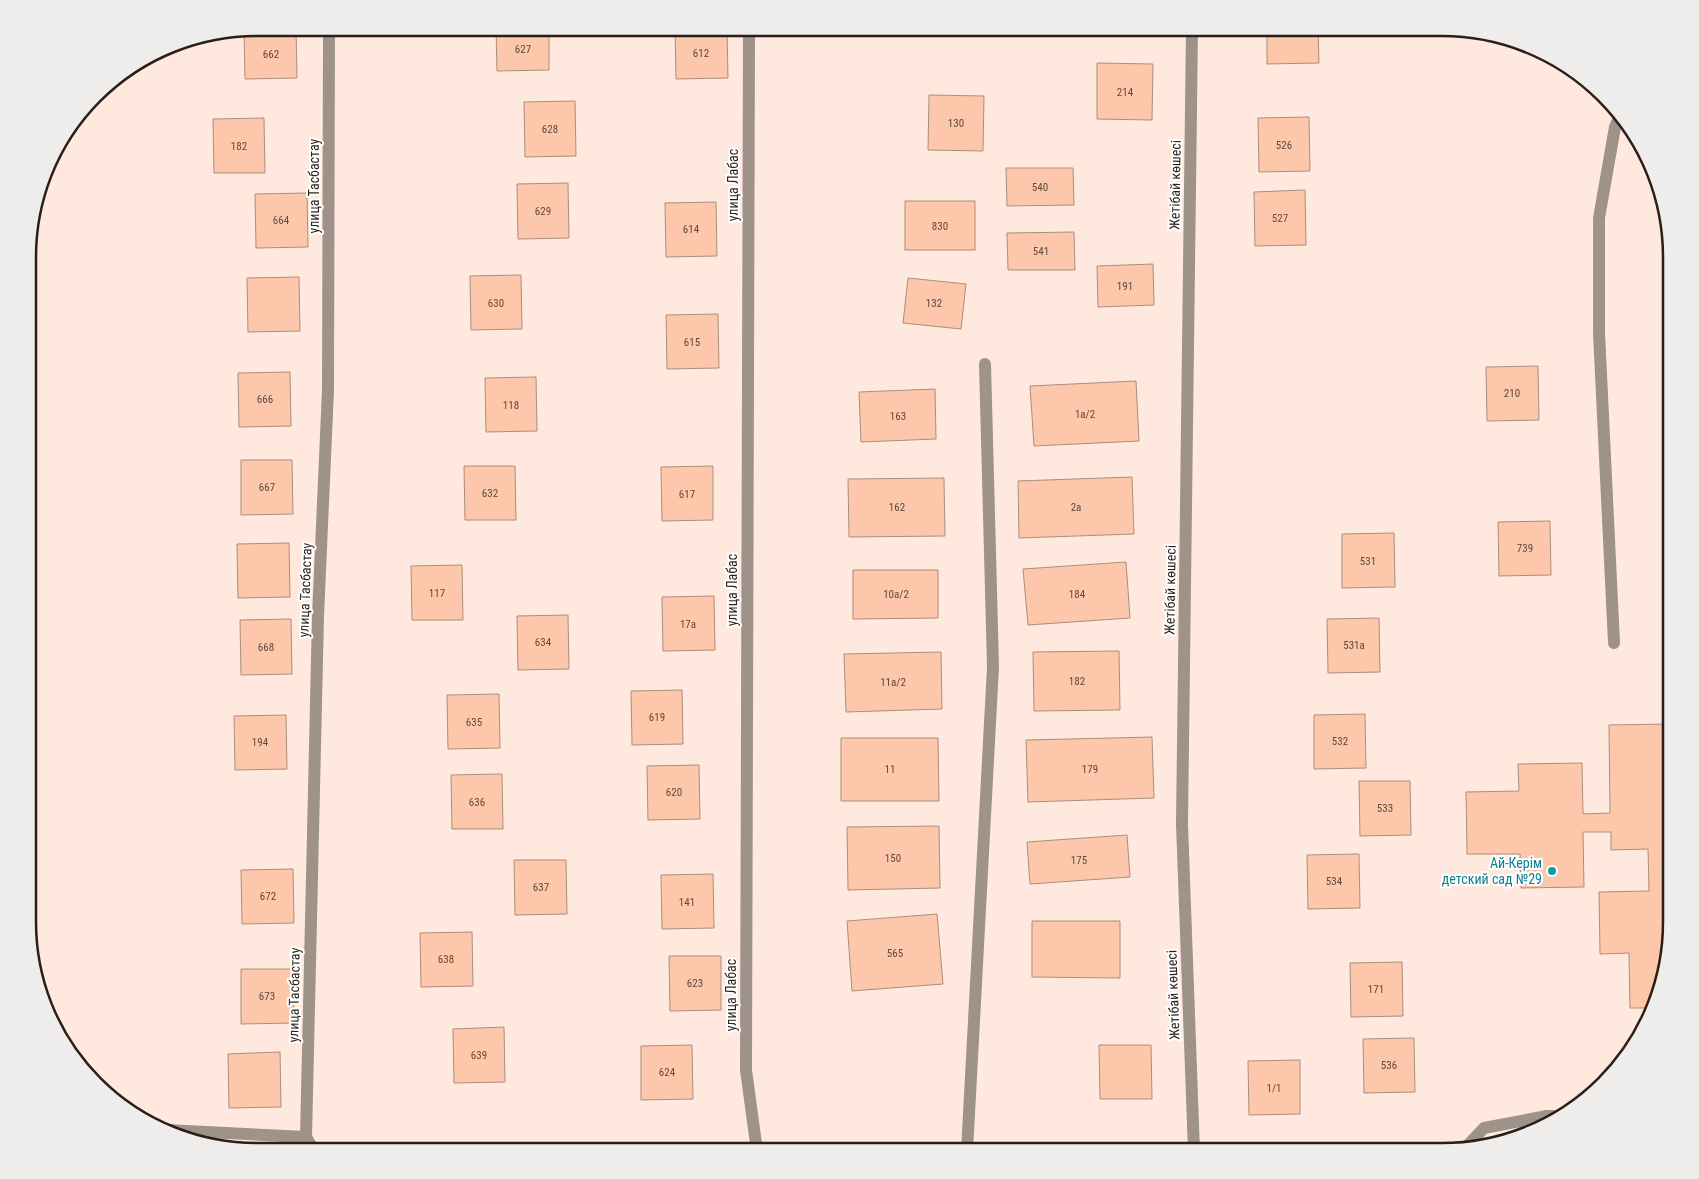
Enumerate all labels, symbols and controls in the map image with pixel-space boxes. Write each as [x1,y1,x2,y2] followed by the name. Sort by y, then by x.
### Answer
[515,43,531,56] house number: 627
[693,47,709,60] house number: 612
[263,48,279,61] house number: 662
[1117,86,1134,99] house number: 214
[948,117,964,130] house number: 130
[542,123,558,136] house number: 628
[306,138,322,233] street label: улица Тасбастау
[1276,139,1292,152] house number: 526
[231,140,247,153] house number: 182
[1166,140,1184,230] street label: Жетібай көшесі
[725,149,741,221] street label: улица Лабас
[1032,181,1048,194] house number: 540
[535,205,551,218] house number: 629
[1272,212,1288,225] house number: 527
[273,214,290,227] house number: 664
[932,220,948,233] house number: 830
[683,223,700,236] house number: 614
[1033,245,1049,258] house number: 541
[1117,280,1133,293] house number: 191
[488,297,504,310] house number: 630
[926,297,942,310] house number: 132
[684,336,700,349] house number: 615
[1504,387,1520,400] house number: 210
[257,393,273,406] house number: 666
[503,399,519,412] house number: 118
[1075,408,1095,421] house number: 1а/2
[890,410,906,423] house number: 163
[259,481,275,494] house number: 667
[482,487,498,500] house number: 632
[679,488,695,501] house number: 617
[889,501,905,514] house number: 162
[1071,501,1081,514] house number: 2а
[295,542,315,638] street label: улица Тасбастау
[1517,542,1533,555] house number: 739
[1161,545,1179,635] street label: Жетібай көшесі
[724,554,740,626] street label: улица Лабас
[1360,555,1376,568] house number: 531
[429,587,445,600] house number: 117
[883,588,909,601] house number: 10а/2
[1069,588,1086,601] house number: 184
[680,618,696,631] house number: 17а
[535,636,552,649] house number: 634
[1343,639,1365,652] house number: 531а
[258,641,274,654] house number: 668
[1069,675,1085,688] house number: 182
[880,676,906,689] house number: 11а/2
[649,711,665,724] house number: 619
[466,716,482,729] house number: 635
[1332,735,1348,748] house number: 532
[252,736,269,749] house number: 194
[885,763,895,776] house number: 11
[1082,763,1098,776] house number: 179
[666,786,682,799] house number: 620
[469,796,485,809] house number: 636
[1377,802,1393,815] house number: 533
[885,852,901,865] house number: 150
[1071,854,1087,867] house number: 175
[1442,855,1542,887] place label: Ай-Керім детский сад №29
[1546,865,1558,877] marker: Ай-Керім детский сад №29
[1326,875,1343,888] house number: 534
[533,881,549,894] house number: 637
[260,890,276,903] house number: 672
[679,896,695,909] house number: 141
[285,947,303,1043] street label: улица Тасбастау
[887,947,903,960] house number: 565
[1163,950,1183,1040] street label: Жетібай көшесі
[438,953,454,966] house number: 638
[723,959,739,1031] street label: улица Лабас
[687,977,703,990] house number: 623
[1368,983,1384,996] house number: 171
[259,990,275,1003] house number: 673
[471,1049,487,1062] house number: 639
[1381,1059,1397,1072] house number: 536
[659,1066,676,1079] house number: 624
[1267,1082,1281,1095] house number: 1/1

